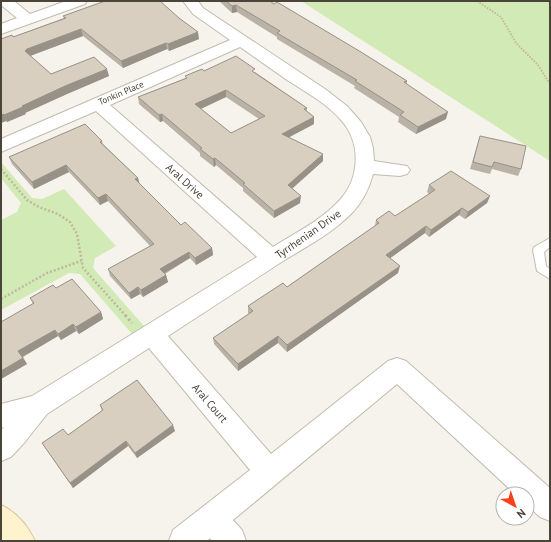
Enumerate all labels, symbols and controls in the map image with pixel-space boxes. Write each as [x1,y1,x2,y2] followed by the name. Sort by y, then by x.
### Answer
[96,78,146,107] street label: Tonkin Place
[163,160,207,202] street label: Aral Drive
[272,206,344,262] street label: Tyrrhenian Drive
[189,381,231,426] street label: Aral Court
[495,486,535,526] north arrow
[514,506,529,521] text: N

